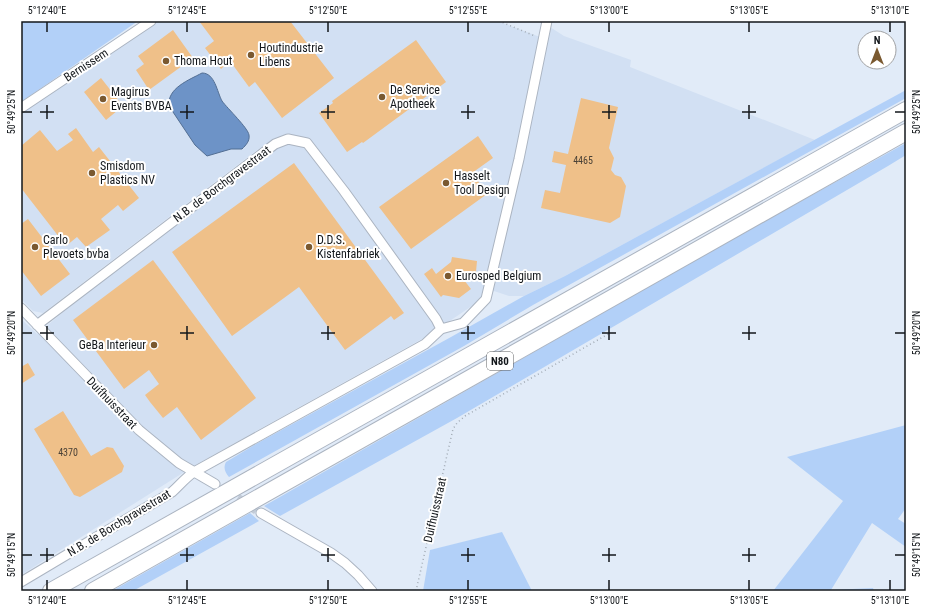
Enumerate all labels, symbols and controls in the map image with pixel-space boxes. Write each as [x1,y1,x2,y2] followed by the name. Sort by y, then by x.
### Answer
[28,5,66,16] text: 5°12'40"E
[168,5,206,16] text: 5°12'45"E
[309,5,347,16] text: 5°12'50"E
[449,5,487,16] text: 5°12'55"E
[590,5,628,16] text: 5°13'00"E
[730,5,768,16] text: 5°13'05"E
[871,5,909,16] text: 5°13'10"E
[857,30,897,70] north arrow
[874,34,881,47] text: N
[259,41,324,69] place label: Houtindustrie Libens
[61,46,111,84] street label: Bernissem
[246,50,256,60] marker: Houtindustrie Libens
[174,54,233,68] place label: Thoma Hout
[161,56,171,66] marker: Thoma Hout
[390,83,440,111] place label: De Service Apotheek
[111,85,172,113] place label: Magirus Events BVBA
[6,90,17,134] text: 50°49'25"N
[911,90,922,134] text: 50°49'25"N
[377,92,387,102] marker: De Service Apotheek
[98,94,108,104] marker: Magirus Events BVBA
[171,143,274,225] street label: N.B. de Borchgravestraat
[573,155,593,166] house number: 4465
[100,159,155,187] place label: Smisdom Plastics NV
[87,168,97,178] marker: Smisdom Plastics NV
[454,169,510,197] place label: Hasselt Tool Design
[441,178,451,188] marker: Hasselt Tool Design
[43,233,109,261] place label: Carlo Plevoets bvba
[317,233,380,261] place label: D.D.S. Kistenfabriek
[30,242,40,252] marker: Carlo Plevoets bvba
[304,242,314,252] marker: D.D.S. Kistenfabriek
[456,269,541,283] place label: Eurosped Belgium
[443,271,453,281] marker: Eurosped Belgium
[6,311,17,355] text: 50°49'20"N
[911,311,922,355] text: 50°49'20"N
[79,338,146,352] place label: GeBa Interieur
[149,340,159,350] marker: GeBa Interieur
[487,352,513,370] road number: N80
[84,374,140,432] street label: Duifhuisstraat
[58,447,78,458] house number: 4370
[421,476,449,544] street label: Duifhuisstraat
[65,486,174,559] street label: N.B. de Borchgravestraat
[6,533,17,577] text: 50°49'15"N
[911,533,922,577] text: 50°49'15"N
[28,595,66,606] text: 5°12'40"E
[168,595,206,606] text: 5°12'45"E
[309,595,347,606] text: 5°12'50"E
[449,595,487,606] text: 5°12'55"E
[590,595,628,606] text: 5°13'00"E
[730,595,768,606] text: 5°13'05"E
[871,595,909,606] text: 5°13'10"E

